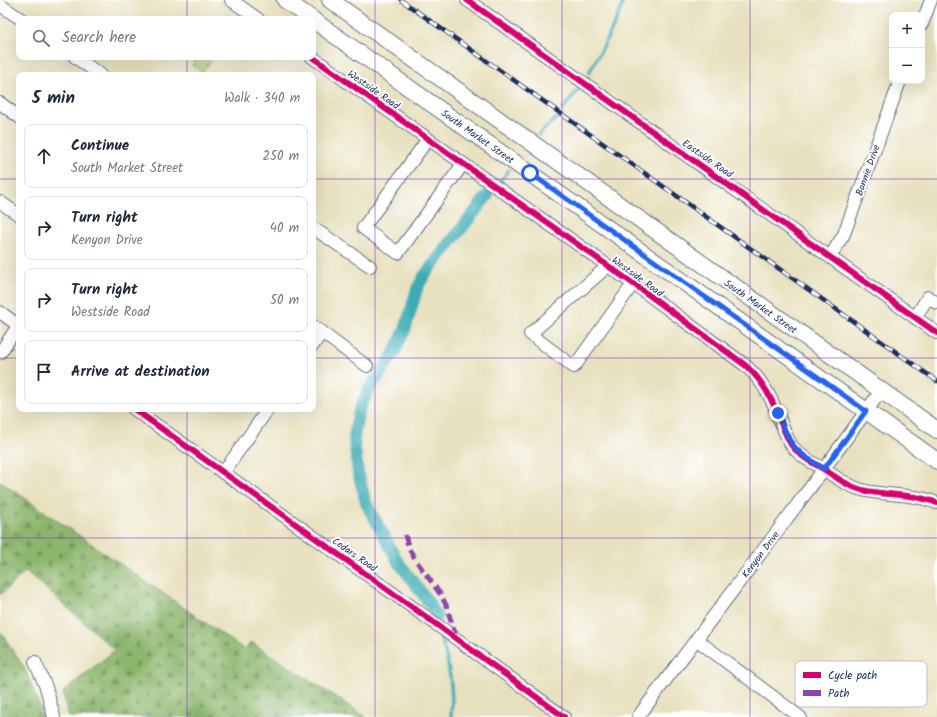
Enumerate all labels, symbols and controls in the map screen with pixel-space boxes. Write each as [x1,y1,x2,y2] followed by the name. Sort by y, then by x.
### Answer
[889,12,925,84] map controls
[889,12,925,48] button: +
[16,16,316,60] search box
[62,26,136,50] text: Search here
[30,27,52,49] icon: search
[889,48,925,84] button: −
[344,66,404,114] street label: Westside Road
[32,85,75,112] text: 5 min
[224,88,300,109] text: Walk · 340 m
[438,106,517,168] street label: South Market Street
[71,134,129,158] text: Continue
[679,135,737,183] street label: Eastside Road
[851,142,885,198] street label: Bonnie Drive
[33,145,55,167] icon: ahead
[262,146,299,167] text: 250 m
[71,158,183,179] text: South Market Street
[521,164,539,182] route start
[71,206,138,230] text: Turn right
[33,217,55,239] icon: right
[270,218,299,239] text: 40 m
[71,230,143,251] text: Kenyon Drive
[608,253,667,302] street label: Westside Road
[721,276,800,338] street label: South Market Street
[71,278,138,302] text: Turn right
[33,289,55,311] icon: right
[270,290,299,311] text: 50 m
[71,302,150,323] text: Westside Road
[71,360,210,384] text: Arrive at destination
[33,361,55,383] icon: arrive
[769,404,787,422] route end
[738,527,784,581] street label: Kenyon Drive
[329,533,381,577] street label: Cedars Road
[795,661,927,707] legend
[828,667,877,685] text: Cycle path
[828,685,849,703] text: Path

